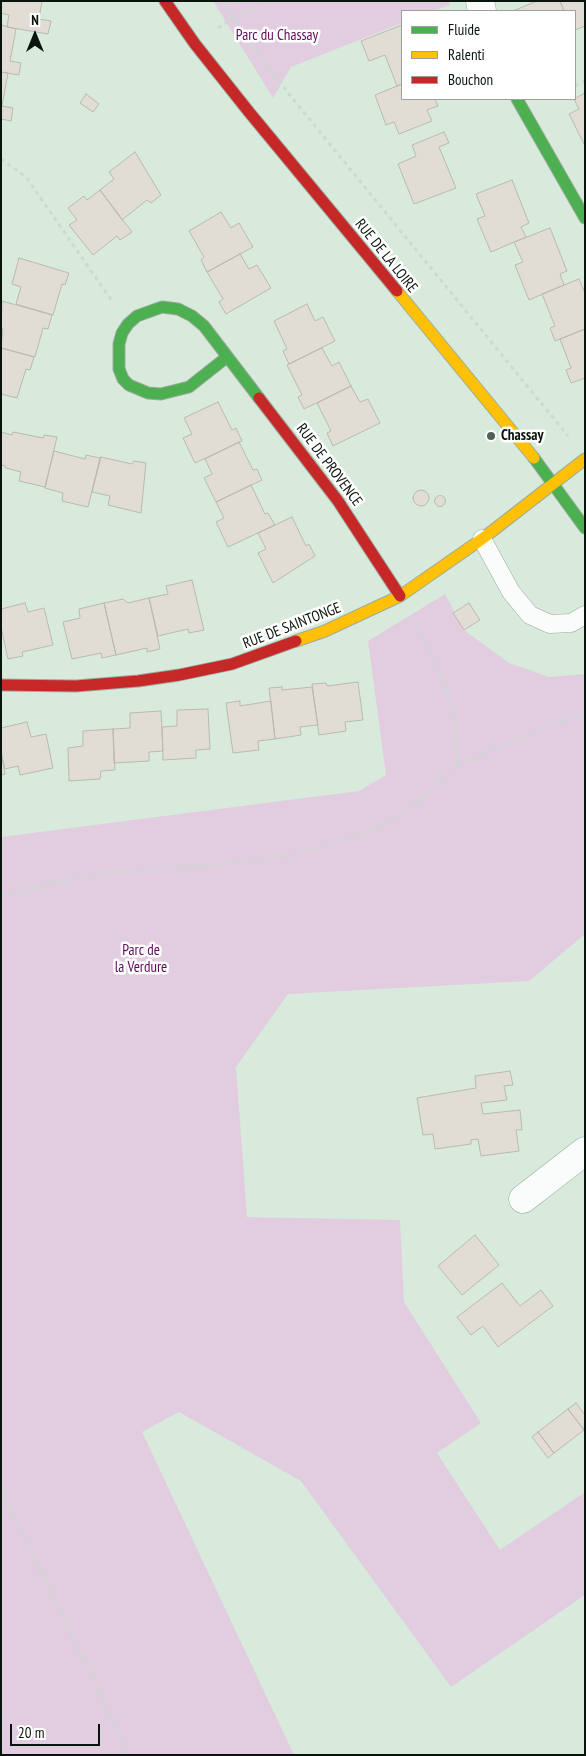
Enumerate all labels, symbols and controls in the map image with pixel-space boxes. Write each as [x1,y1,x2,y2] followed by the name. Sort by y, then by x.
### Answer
[10,10,60,60] north arrow
[401,10,576,100] legend
[31,11,39,29] text: N
[448,20,480,39] text: Fluide
[236,27,318,45] park label: Parc du Chassay
[448,45,485,64] text: Ralenti
[448,70,493,89] text: Bouchon
[351,216,421,296] street label: RUE DE LA LOIRE
[292,420,366,510] street label: RUE DE PROVENCE
[501,427,543,445] place label: Chassay
[485,430,497,442] marker: Chassay
[240,599,344,653] street label: RUE DE SAINTONGE
[115,942,167,977] park label: Parc de la Verdure
[12,1714,102,1746] scale bar
[18,1723,44,1742] text: 20 m

